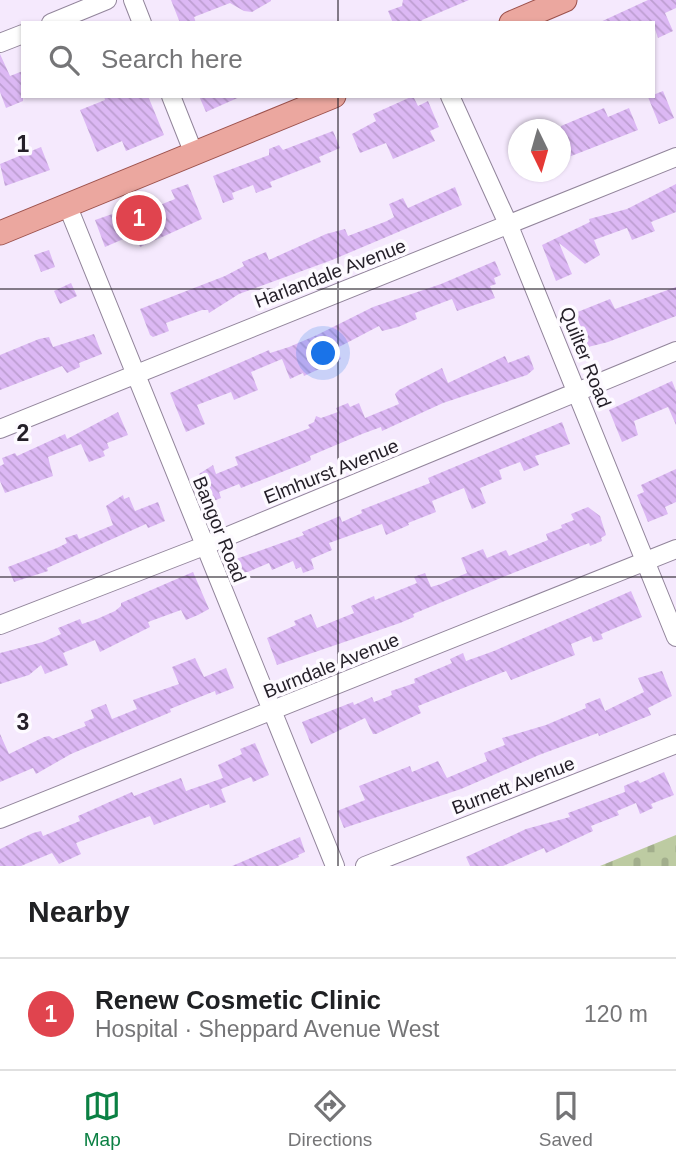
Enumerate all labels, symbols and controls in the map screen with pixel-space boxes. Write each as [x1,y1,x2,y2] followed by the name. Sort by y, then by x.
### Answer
[21,21,655,98] search box
[45,41,83,79] icon: search
[101,44,243,74] text: Search here
[508,119,571,182] north arrow
[17,131,30,157] text: 1
[116,192,162,244] pin: 1
[252,235,409,312] street label: Harlandale Avenue
[556,304,615,411] street label: Quilter Road
[306,336,340,370] your location
[17,420,29,446] text: 2
[261,435,402,508] street label: Elmhurst Avenue
[189,473,250,585] street label: Bangor Road
[260,629,402,702] street label: Burndale Avenue
[17,709,29,735] text: 3
[449,752,577,818] street label: Burnett Avenue
[28,895,130,928] text: Nearby
[95,985,381,1015] text: Renew Cosmetic Clinic
[45,1001,57,1027] text: 1
[584,1001,648,1027] text: 120 m
[95,1016,439,1042] text: Hospital · Sheppard Avenue West
[83,1087,121,1151] tab: Map
[288,1087,372,1151] tab: Directions
[539,1087,593,1151] tab: Saved

